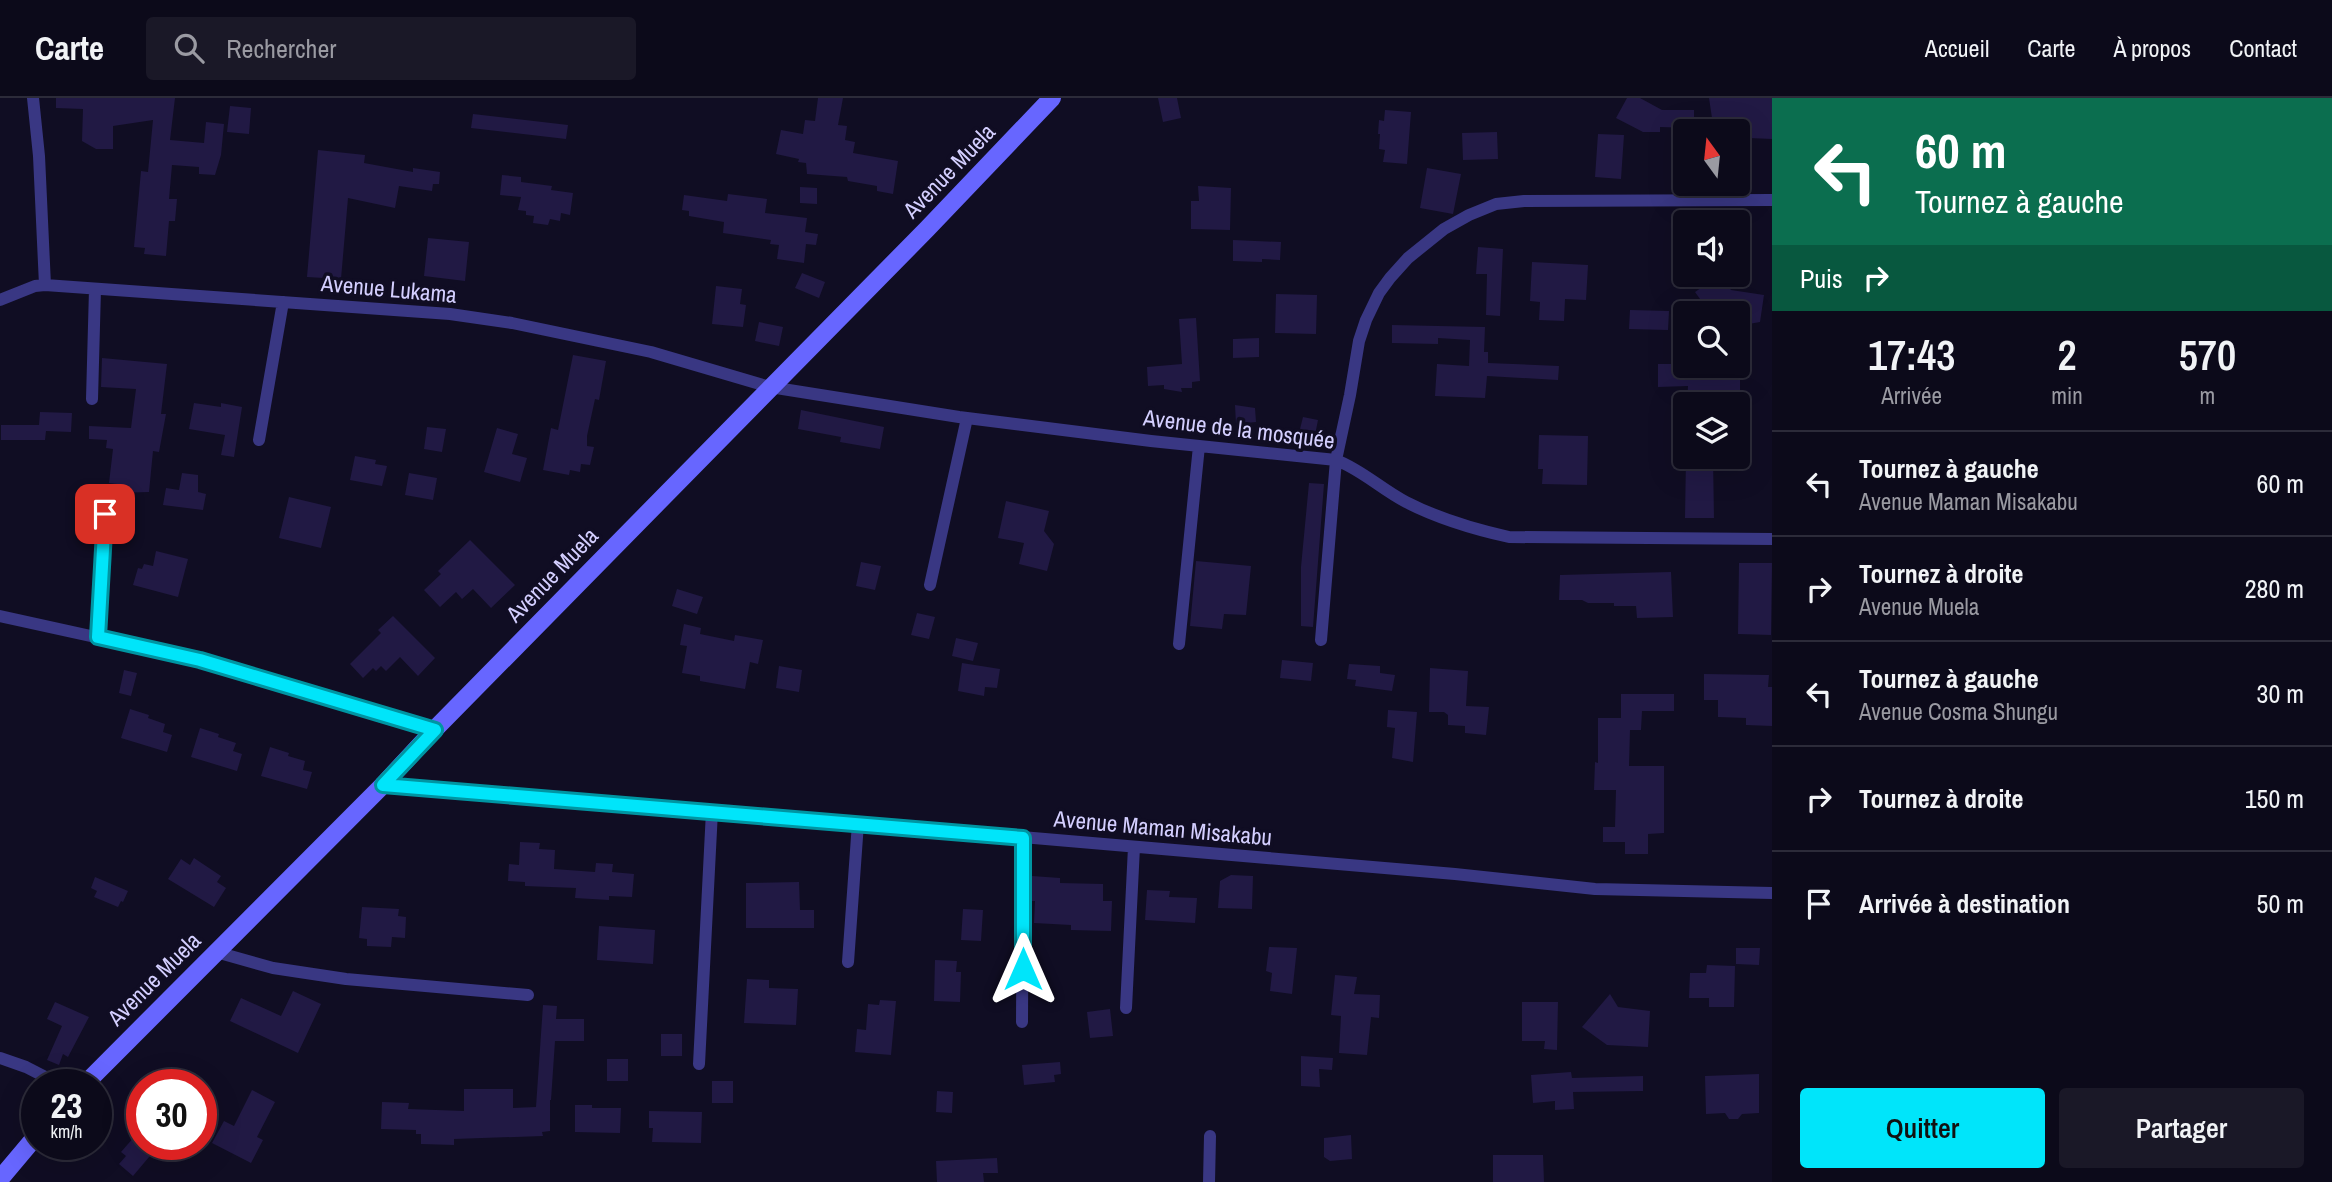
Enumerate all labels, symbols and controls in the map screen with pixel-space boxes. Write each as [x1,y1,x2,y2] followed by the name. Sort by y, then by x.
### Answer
[146,17,636,80] search box
[35,26,104,70] text: Carte
[170,29,208,67] icon: search
[226,31,336,66] text: Rechercher
[1925,32,1989,64] text: Accueil
[2027,32,2075,64] text: Carte
[2113,32,2191,64] text: À propos
[2229,32,2297,64] text: Contact
[895,116,1002,225] street label: Avenue Muela
[1915,117,2007,183] text: 60 m
[1673,119,1750,196] north arrow
[1673,119,1750,469] map controls
[1800,126,1891,217] icon: left
[1915,180,2124,223] text: Tournez à gauche
[1673,210,1750,287] button: sound
[1857,259,1895,297] icon: right
[1800,261,1843,296] text: Puis
[319,267,459,310] street label: Avenue Lukama
[1673,301,1750,378] button: search
[1868,327,1955,383] text: 17:43
[2057,327,2077,383] text: 2
[2179,327,2236,383] text: 570
[1881,380,1942,411] text: Arrivée
[2051,380,2083,411] text: min
[2200,380,2215,411] text: m
[1673,392,1750,469] button: layers
[1141,401,1337,456] street label: Avenue de la mosquée
[1859,451,2039,486] text: Tournez à gauche
[1800,465,1838,503] icon: left
[2257,466,2304,501] text: 60 m
[75,484,135,544] pin
[1859,486,2078,517] text: Avenue Maman Misakabu
[86,495,124,533] icon: arrive
[498,520,605,629] street label: Avenue Muela
[1859,556,2023,591] text: Tournez à droite
[1800,570,1838,608] icon: right
[2245,571,2304,606] text: 280 m
[1859,591,1979,622] text: Avenue Muela
[1859,661,2039,696] text: Tournez à gauche
[1800,675,1838,713] icon: left
[2257,676,2304,711] text: 30 m
[1859,696,2058,727] text: Avenue Cosma Shungu
[1800,780,1838,818] icon: right
[1859,781,2023,816] text: Tournez à droite
[2245,781,2304,816] text: 150 m
[1052,802,1273,852] street label: Avenue Maman Misakabu
[1800,885,1838,923] icon: arrive
[1859,886,2070,921] text: Arrivée à destination
[2257,886,2304,921] text: 50 m
[99,925,207,1033] street label: Avenue Muela
[986,932,1060,1006] position arrow
[126,1069,217,1160] speed limit sign: 30
[51,1082,82,1129] text: 23
[1800,1088,2045,1168] button: Quitter
[2059,1088,2304,1168] button: Partager
[51,1119,83,1144] text: km/h

